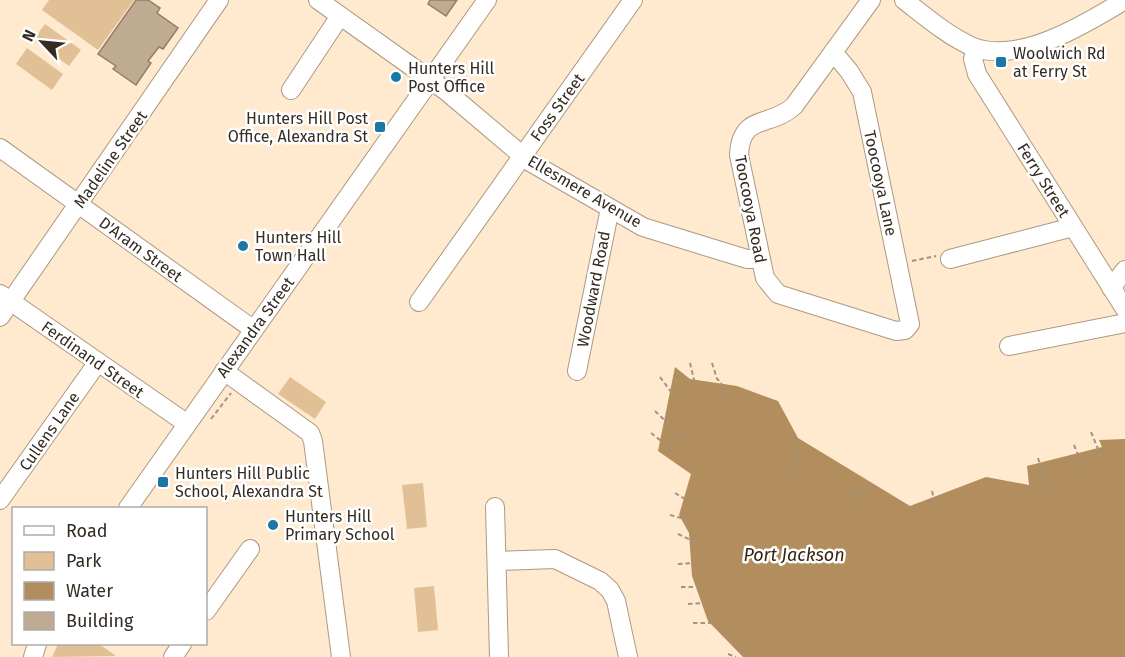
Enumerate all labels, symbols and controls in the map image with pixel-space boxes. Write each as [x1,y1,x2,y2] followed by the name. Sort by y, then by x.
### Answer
[12,12,72,72] north arrow
[18,27,40,45] text: N
[1013,44,1106,81] place label: Woolwich Rd at Ferry St
[994,55,1008,69] marker: Woolwich Rd at Ferry St
[408,59,495,96] place label: Hunters Hill Post Office
[389,70,403,84] marker: Hunters Hill Post Office
[526,70,588,145] street label: Foss Street
[70,107,151,212] street label: Madeline Street
[228,109,368,146] place label: Hunters Hill Post Office, Alexandra St
[373,120,387,134] marker: Hunters Hill Post Office, Alexandra St
[860,129,901,238] street label: Toocooya Lane
[1013,140,1074,221] street label: Ferry Street
[525,151,645,232] street label: Ellesmere Avenue
[731,154,770,265] street label: Toocooya Road
[95,213,186,286] street label: D'Aram Street
[255,228,342,265] place label: Hunters Hill Town Hall
[573,230,614,349] street label: Woodward Road
[236,239,250,253] marker: Hunters Hill Town Hall
[213,273,298,381] street label: Alexandra Street
[38,317,148,402] street label: Ferdinand Street
[15,388,83,474] street label: Cullens Lane
[175,464,323,501] place label: Hunters Hill Public School, Alexandra St
[156,475,170,489] marker: Hunters Hill Public School, Alexandra St
[12,507,207,645] legend
[285,507,395,544] place label: Hunters Hill Primary School
[266,518,280,532] marker: Hunters Hill Primary School
[66,520,108,542] text: Road
[743,544,845,566] water label: Port Jackson
[66,550,102,572] text: Park
[66,580,113,602] text: Water
[66,610,134,632] text: Building

